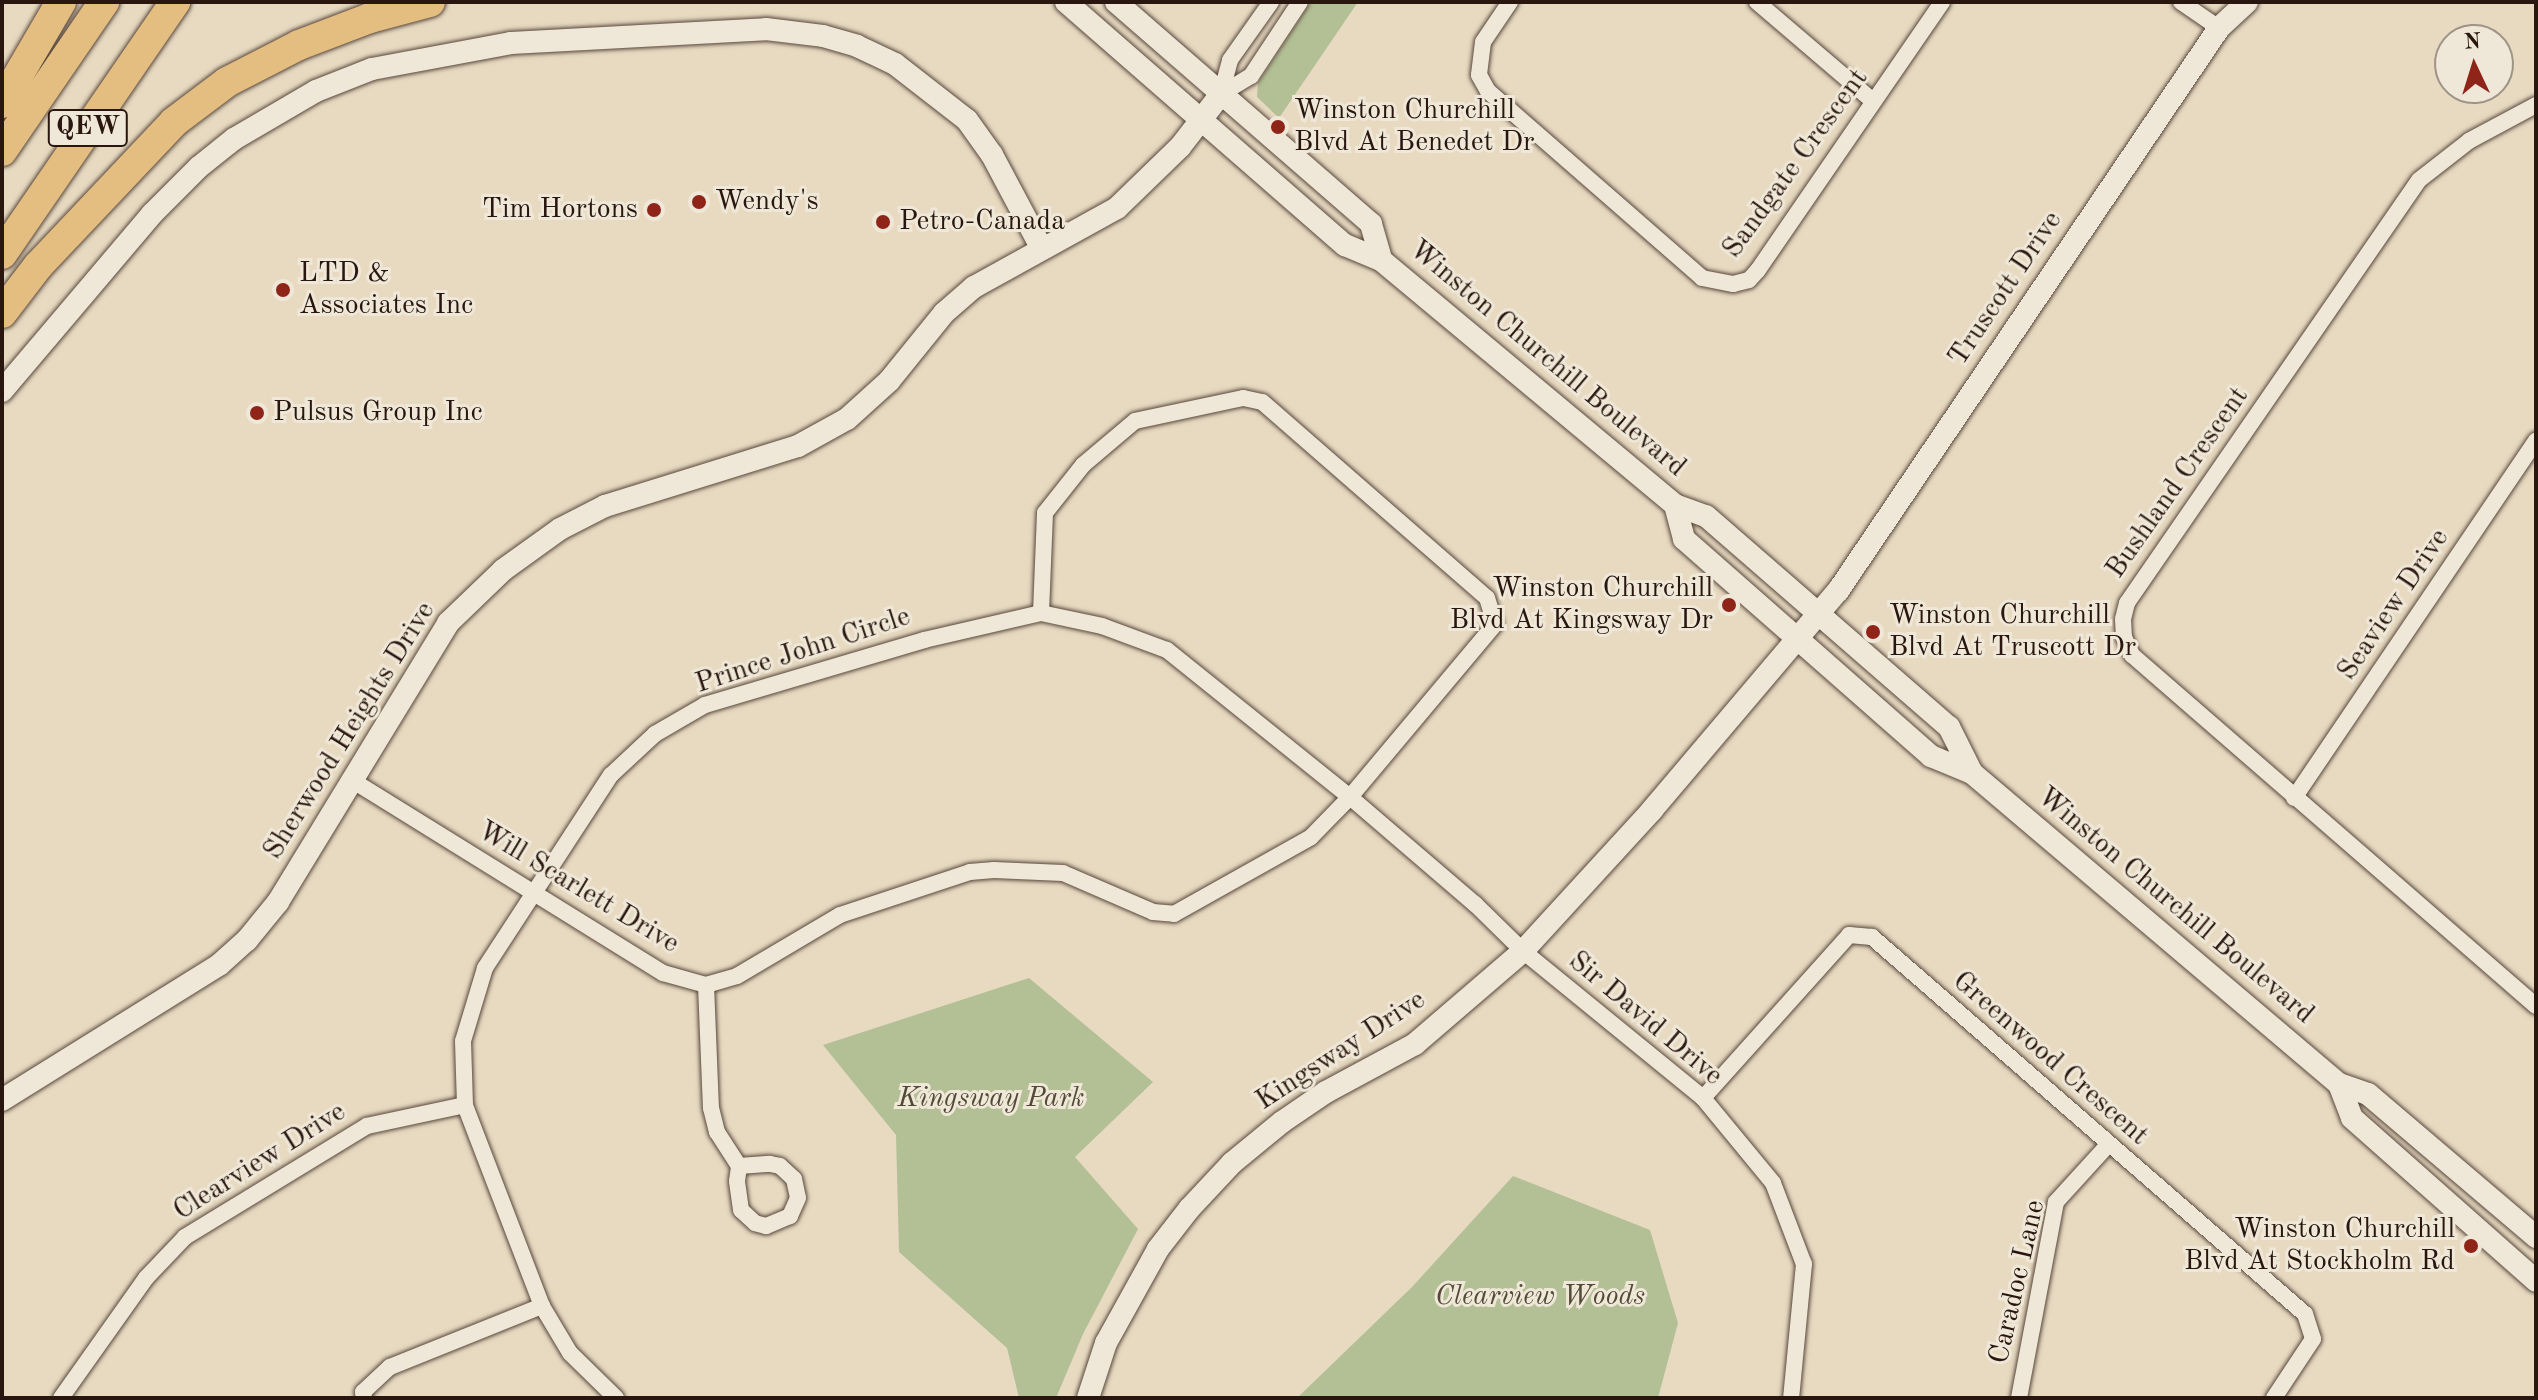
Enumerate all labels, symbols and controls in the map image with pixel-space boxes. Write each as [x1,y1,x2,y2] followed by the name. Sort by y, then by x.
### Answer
[2434,24,2514,104] north arrow
[2463,30,2482,54] text: N
[1716,63,1876,265] street label: Sandgate Crescent
[1294,94,1535,160] place label: Winston Churchill Blvd At Benedet Dr
[46,106,130,150] road number: QEW
[1269,118,1287,136] marker: Winston Churchill Blvd At Benedet Dr
[715,185,819,219] place label: Wendy's
[482,193,638,227] place label: Tim Hortons
[690,193,708,211] marker: Wendy's
[645,201,663,219] marker: Tim Hortons
[899,205,1065,239] place label: Petro-Canada
[1942,205,2070,373] street label: Truscott Drive
[874,213,892,231] marker: Petro-Canada
[1402,233,1692,485] street label: Winston Churchill Boulevard
[299,257,473,323] place label: LTD & Associates Inc
[274,281,292,299] marker: LTD & Associates Inc
[2099,381,2257,585] street label: Bushland Crescent
[273,396,483,430] place label: Pulsus Group Inc
[248,404,266,422] marker: Pulsus Group Inc
[2331,523,2457,687] street label: Seaview Drive
[1450,572,1713,638] place label: Winston Churchill Blvd At Kingsway Dr
[257,596,443,866] street label: Sherwood Heights Drive
[1720,596,1738,614] marker: Winston Churchill Blvd At Kingsway Dr
[1889,599,2136,665] place label: Winston Churchill Blvd At Truscott Dr
[691,600,915,702] street label: Prince John Circle
[1864,623,1882,641] marker: Winston Churchill Blvd At Truscott Dr
[2030,780,2320,1032] street label: Winston Churchill Boulevard
[471,815,685,961] street label: Will Scarlett Drive
[1561,945,1729,1093] street label: Sir David Drive
[1945,965,2155,1153] street label: Greenwood Crescent
[1250,984,1432,1118] street label: Kingsway Drive
[898,1082,1084,1116] park label: Kingsway Park
[168,1096,352,1228] street label: Clearview Drive
[1983,1197,2053,1367] street label: Caradoc Lane
[2184,1213,2455,1279] place label: Winston Churchill Blvd At Stockholm Rd
[2462,1237,2480,1255] marker: Winston Churchill Blvd At Stockholm Rd
[1435,1280,1645,1314] park label: Clearview Woods

